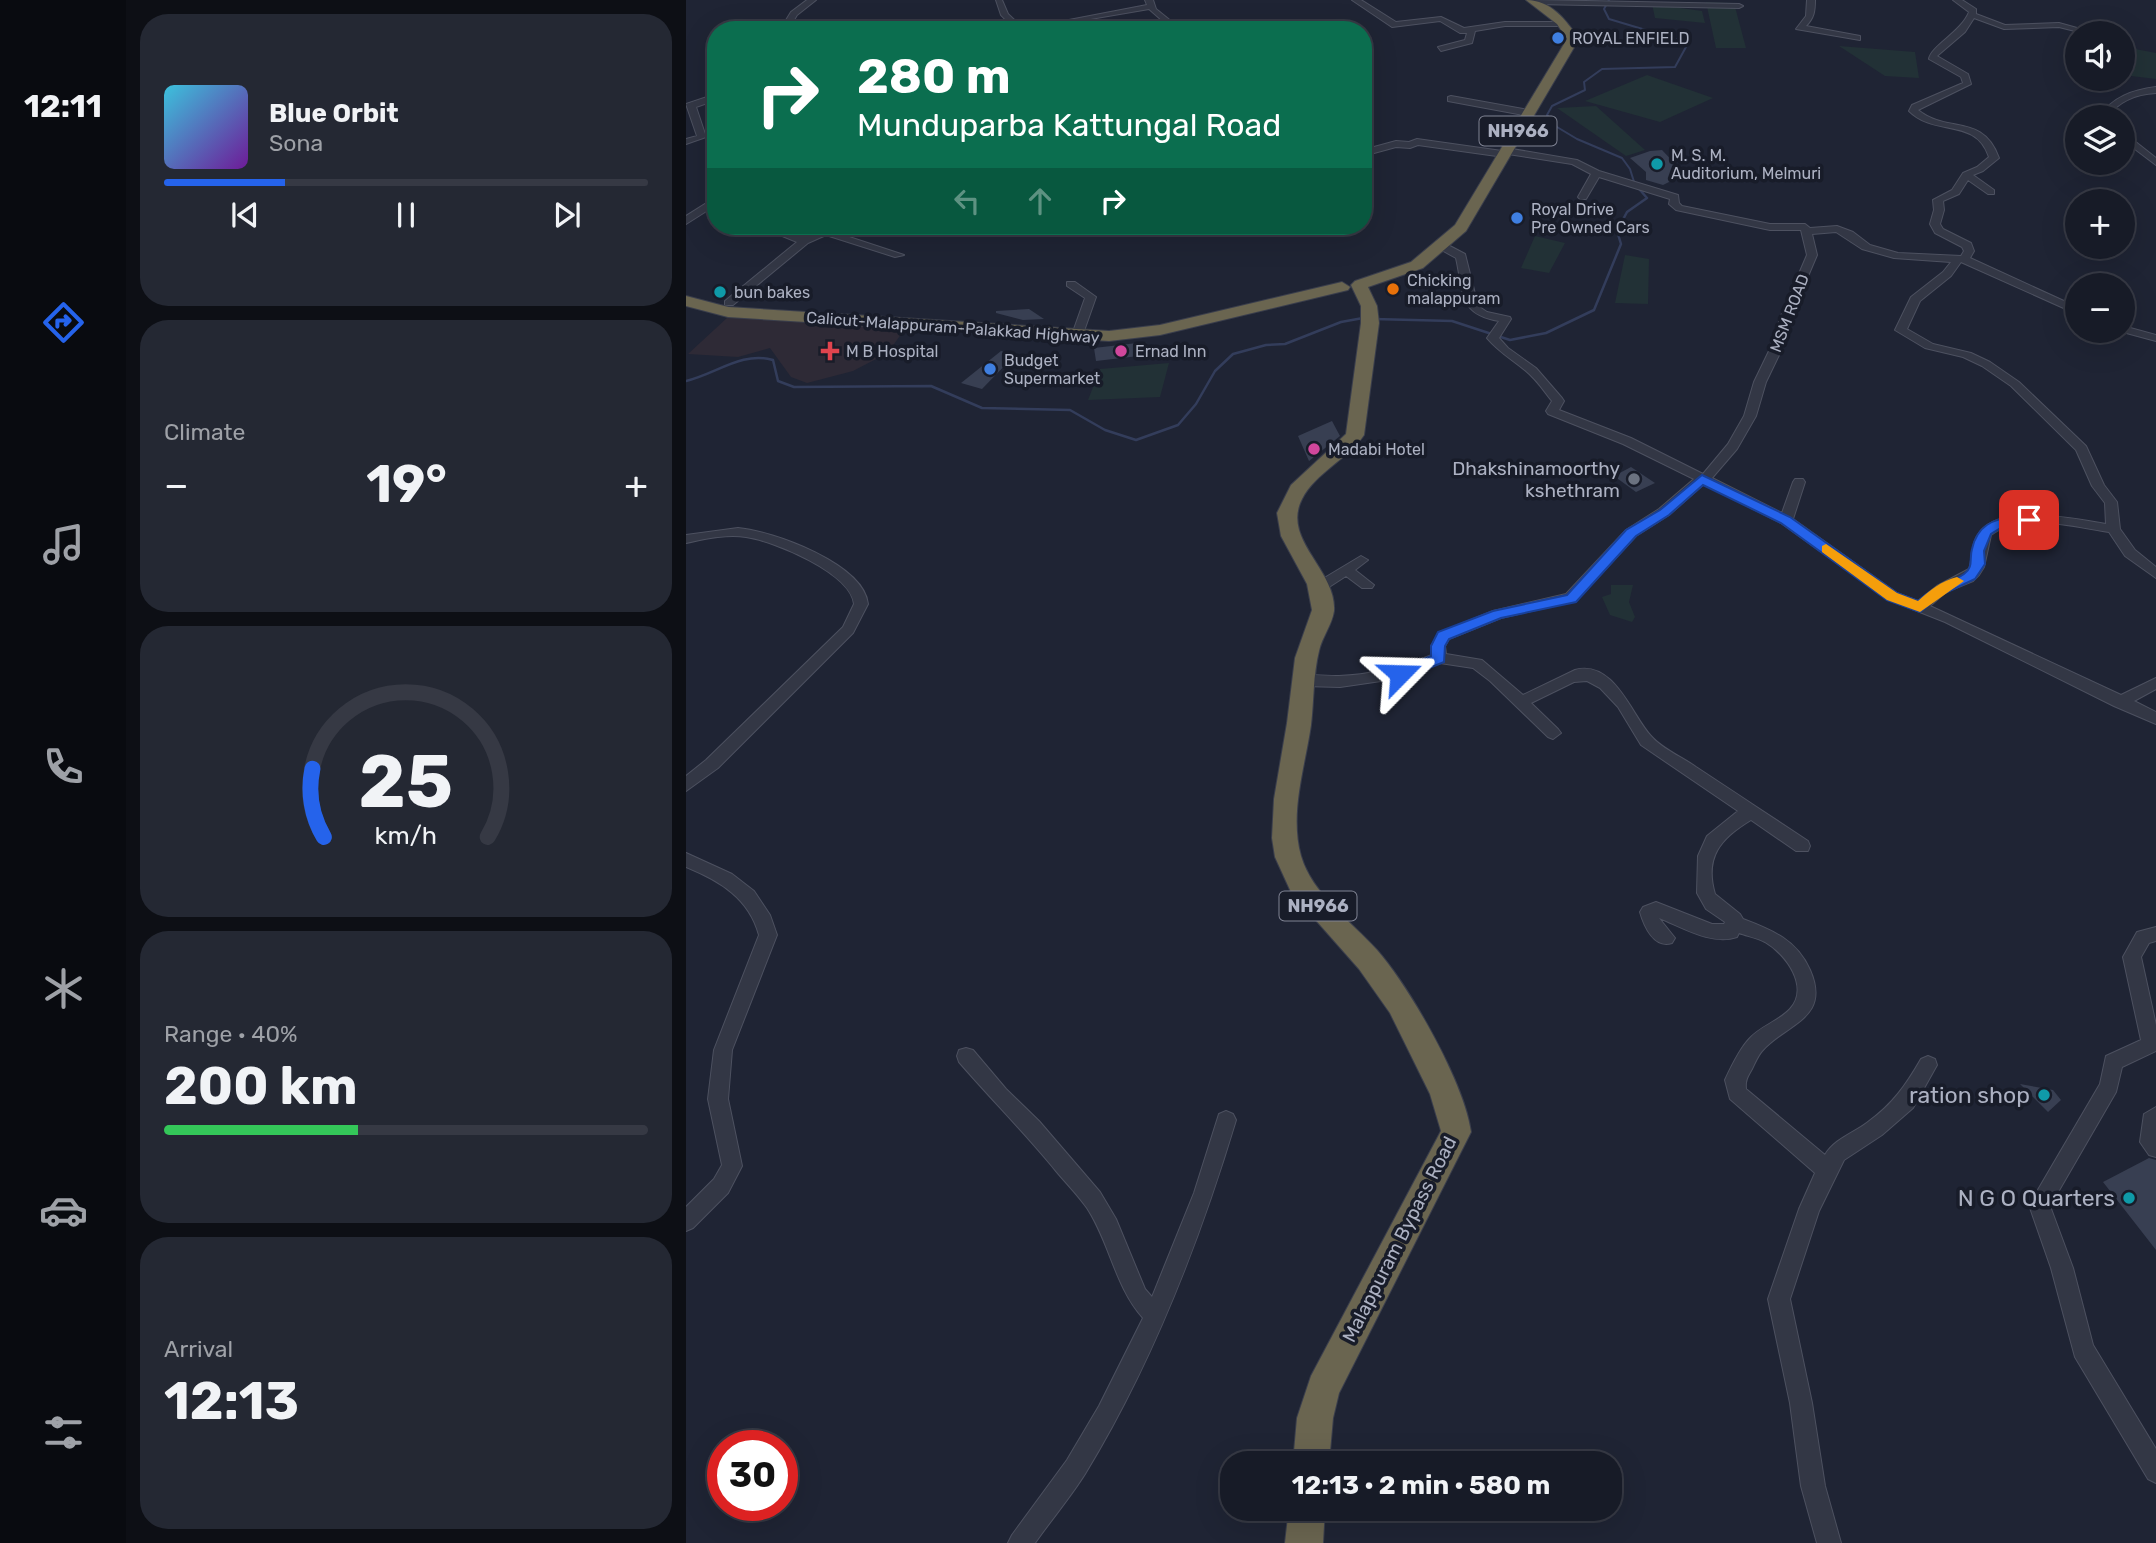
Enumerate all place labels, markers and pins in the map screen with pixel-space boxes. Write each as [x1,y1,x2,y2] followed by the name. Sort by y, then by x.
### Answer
[1572,29,1690,48] place label: ROYAL ENFIELD
[1550,30,1566,46] marker: ROYAL ENFIELD
[1671,146,1821,183] place label: M. S. M. Auditorium, Melmuri
[1649,156,1665,172] marker: M. S. M. Auditorium, Melmuri
[1531,200,1650,237] place label: Royal Drive Pre Owned Cars
[1509,210,1525,226] marker: Royal Drive Pre Owned Cars
[1407,271,1501,308] place label: Chicking malappuram
[1385,281,1401,297] marker: Chicking malappuram
[734,283,810,302] place label: bun bakes
[712,284,728,300] marker: bun bakes
[820,341,840,361] marker: M B Hospital
[846,342,938,361] place label: M B Hospital
[1135,342,1207,361] place label: Ernad Inn
[1113,343,1129,359] marker: Ernad Inn
[1004,351,1100,388] place label: Budget Supermarket
[982,361,998,377] marker: Budget Supermarket
[1328,440,1425,459] place label: Madabi Hotel
[1306,441,1322,457] marker: Madabi Hotel
[1452,457,1620,502] place label: Dhakshinamoorthy kshethram
[1626,471,1642,487] marker: Dhakshinamoorthy kshethram
[1999,490,2059,550] pin
[1909,1081,2030,1109] place label: ration shop
[2036,1087,2052,1103] marker: ration shop
[1958,1184,2115,1212] place label: N G O Quarters
[2121,1190,2137,1206] marker: N G O Quarters

